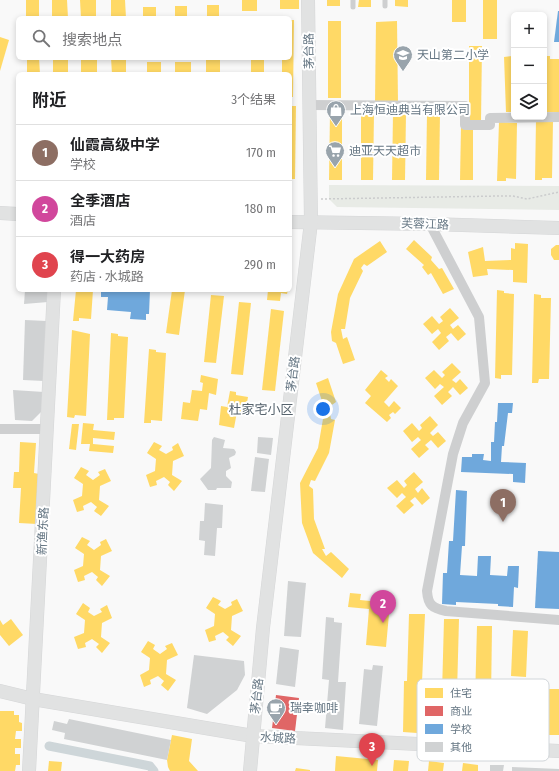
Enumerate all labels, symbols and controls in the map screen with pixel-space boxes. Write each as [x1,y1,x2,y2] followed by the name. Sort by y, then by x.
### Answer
[511,12,547,120] map controls
[511,12,547,48] button: +
[16,16,292,60] search box
[30,27,52,49] icon: search
[62,31,122,49] text: 搜索地点
[302,33,316,69] street label: 茅台路
[392,44,414,72] school or university icon: 天山第二小学
[417,48,489,62] place label: 天山第二小学
[511,48,547,84] button: −
[511,84,547,120] button: layers
[32,90,66,111] text: 附近
[231,92,276,107] text: 3个结果
[325,99,347,127] shop icon: 上海恒迪典当有限公司
[350,103,470,117] place label: 上海恒迪典当有限公司
[70,136,160,154] text: 仙霞高级中学
[324,140,346,168] supermarket icon: 迪亚天天超市
[349,144,421,158] place label: 迪亚天天超市
[42,145,48,160] text: 1
[246,145,276,160] text: 170 m
[70,157,96,172] text: 学校
[70,192,130,210] text: 全季酒店
[42,201,48,216] text: 2
[245,201,276,216] text: 180 m
[70,213,96,228] text: 酒店
[401,216,449,232] street label: 芙蓉江路
[70,248,145,266] text: 得一大药房
[42,257,48,272] text: 3
[244,257,276,272] text: 290 m
[70,269,144,284] text: 药店 · 水城路
[284,355,302,393] street label: 茅台路
[313,399,333,419] your location
[228,402,294,417] district label: 杜家宅小区
[490,489,516,522] pin: 1
[35,507,51,555] street label: 新渔东路
[370,590,396,623] pin: 2
[248,677,266,715] street label: 茅台路
[417,679,549,761] legend
[450,687,472,700] text: 住宅
[265,697,287,725] cafe icon: 瑞幸咖啡
[290,701,338,715] place label: 瑞幸咖啡
[450,705,472,718] text: 商业
[450,723,472,736] text: 学校
[260,730,296,746] street label: 水城路
[359,733,385,766] pin: 3
[450,741,472,754] text: 其他

